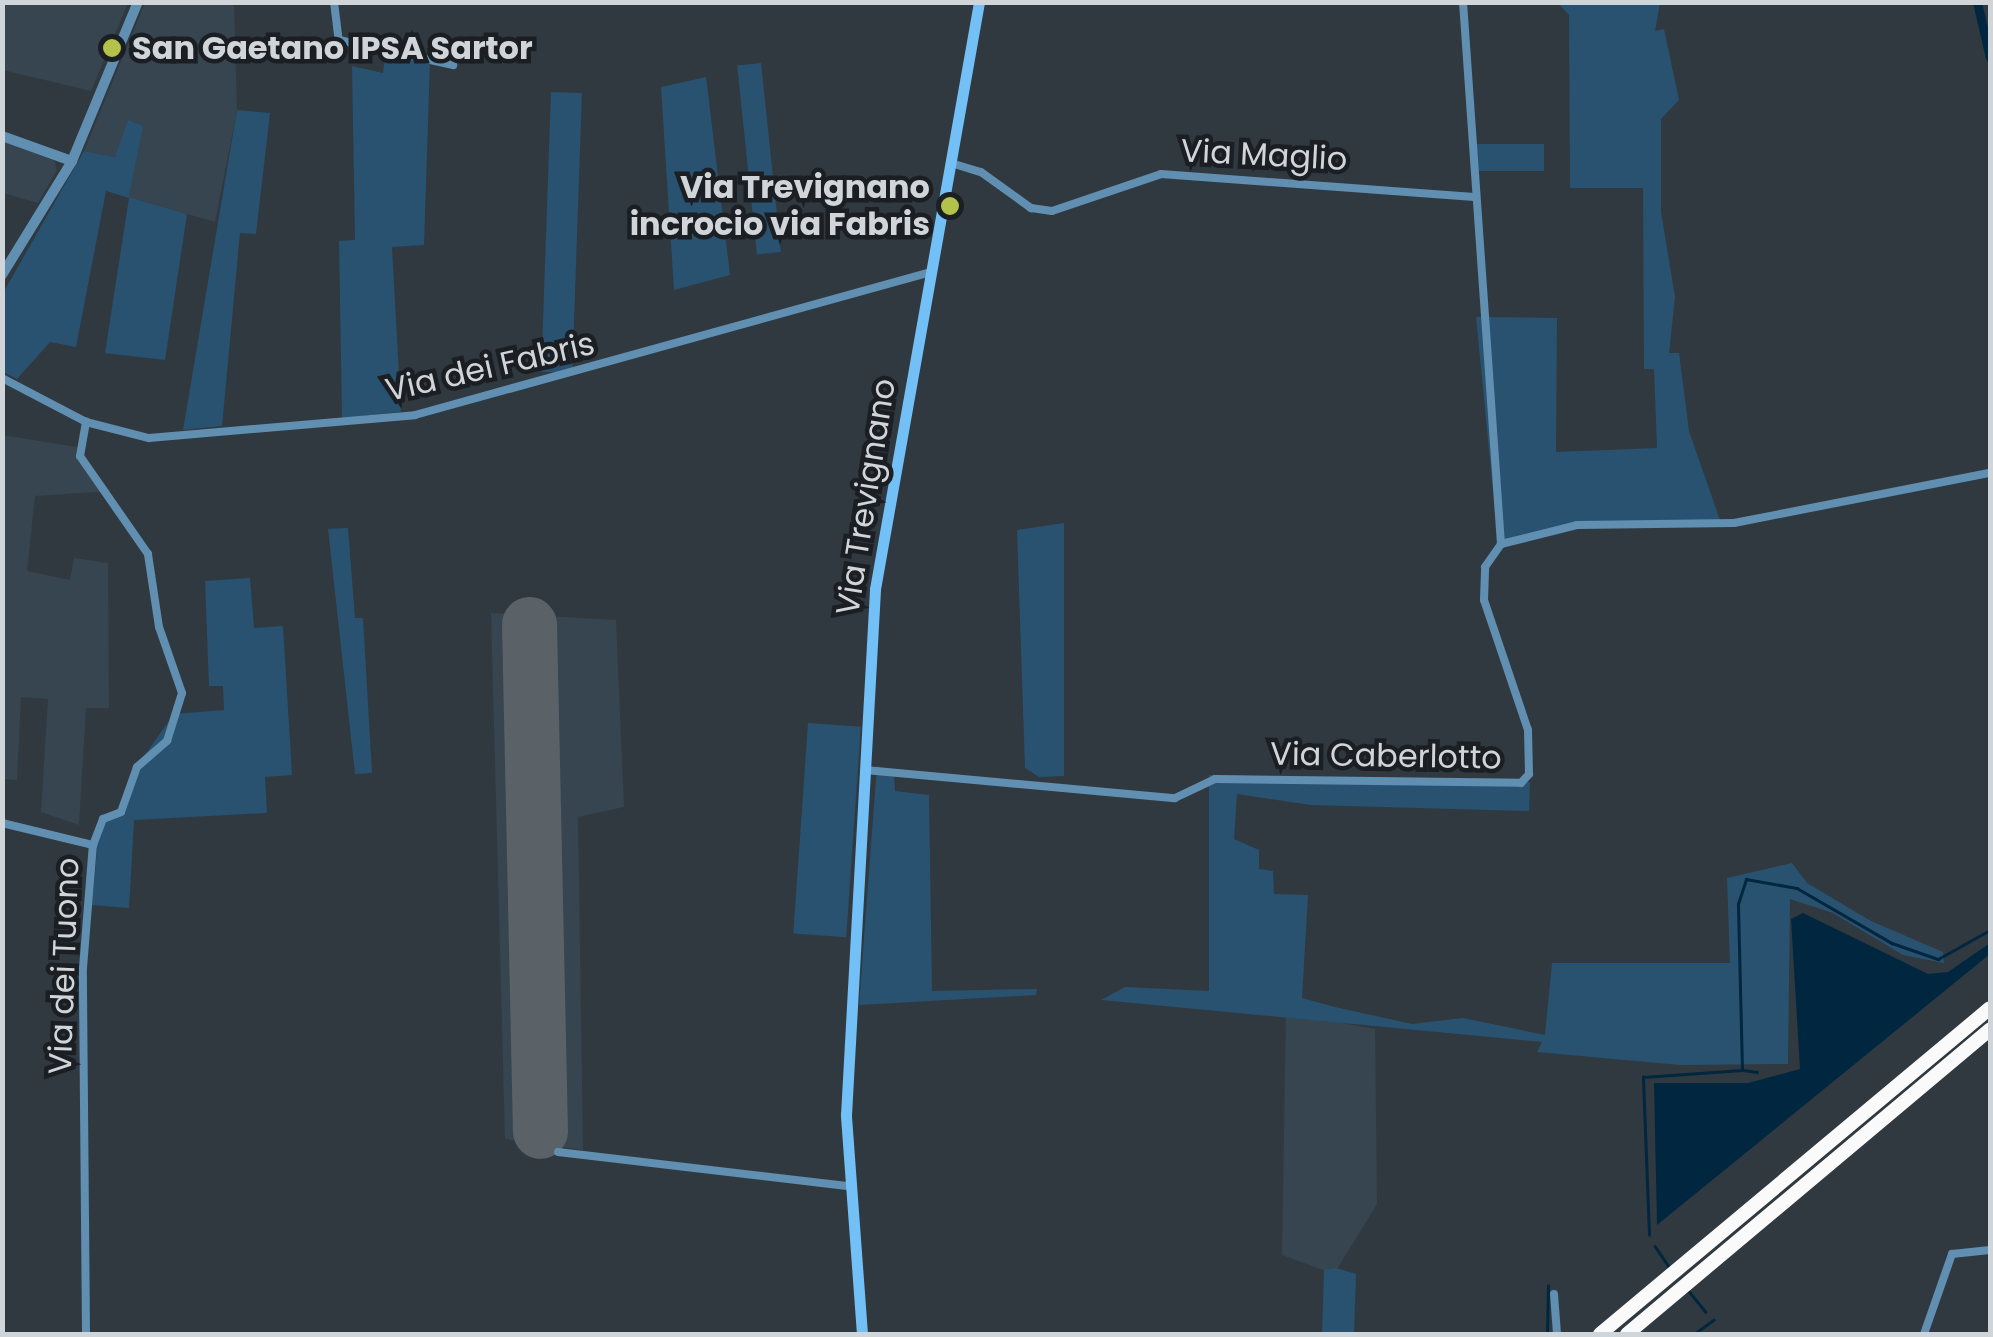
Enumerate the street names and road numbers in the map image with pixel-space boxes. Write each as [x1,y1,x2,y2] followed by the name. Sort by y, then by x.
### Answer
[1180,131,1348,179] street label: Via Maglio
[382,324,598,410] street label: Via dei Fabris
[828,376,904,618] street label: Via Trevignano
[1270,735,1502,777] street label: Via Caberlotto
[41,857,87,1075] street label: Via dei Tuono

